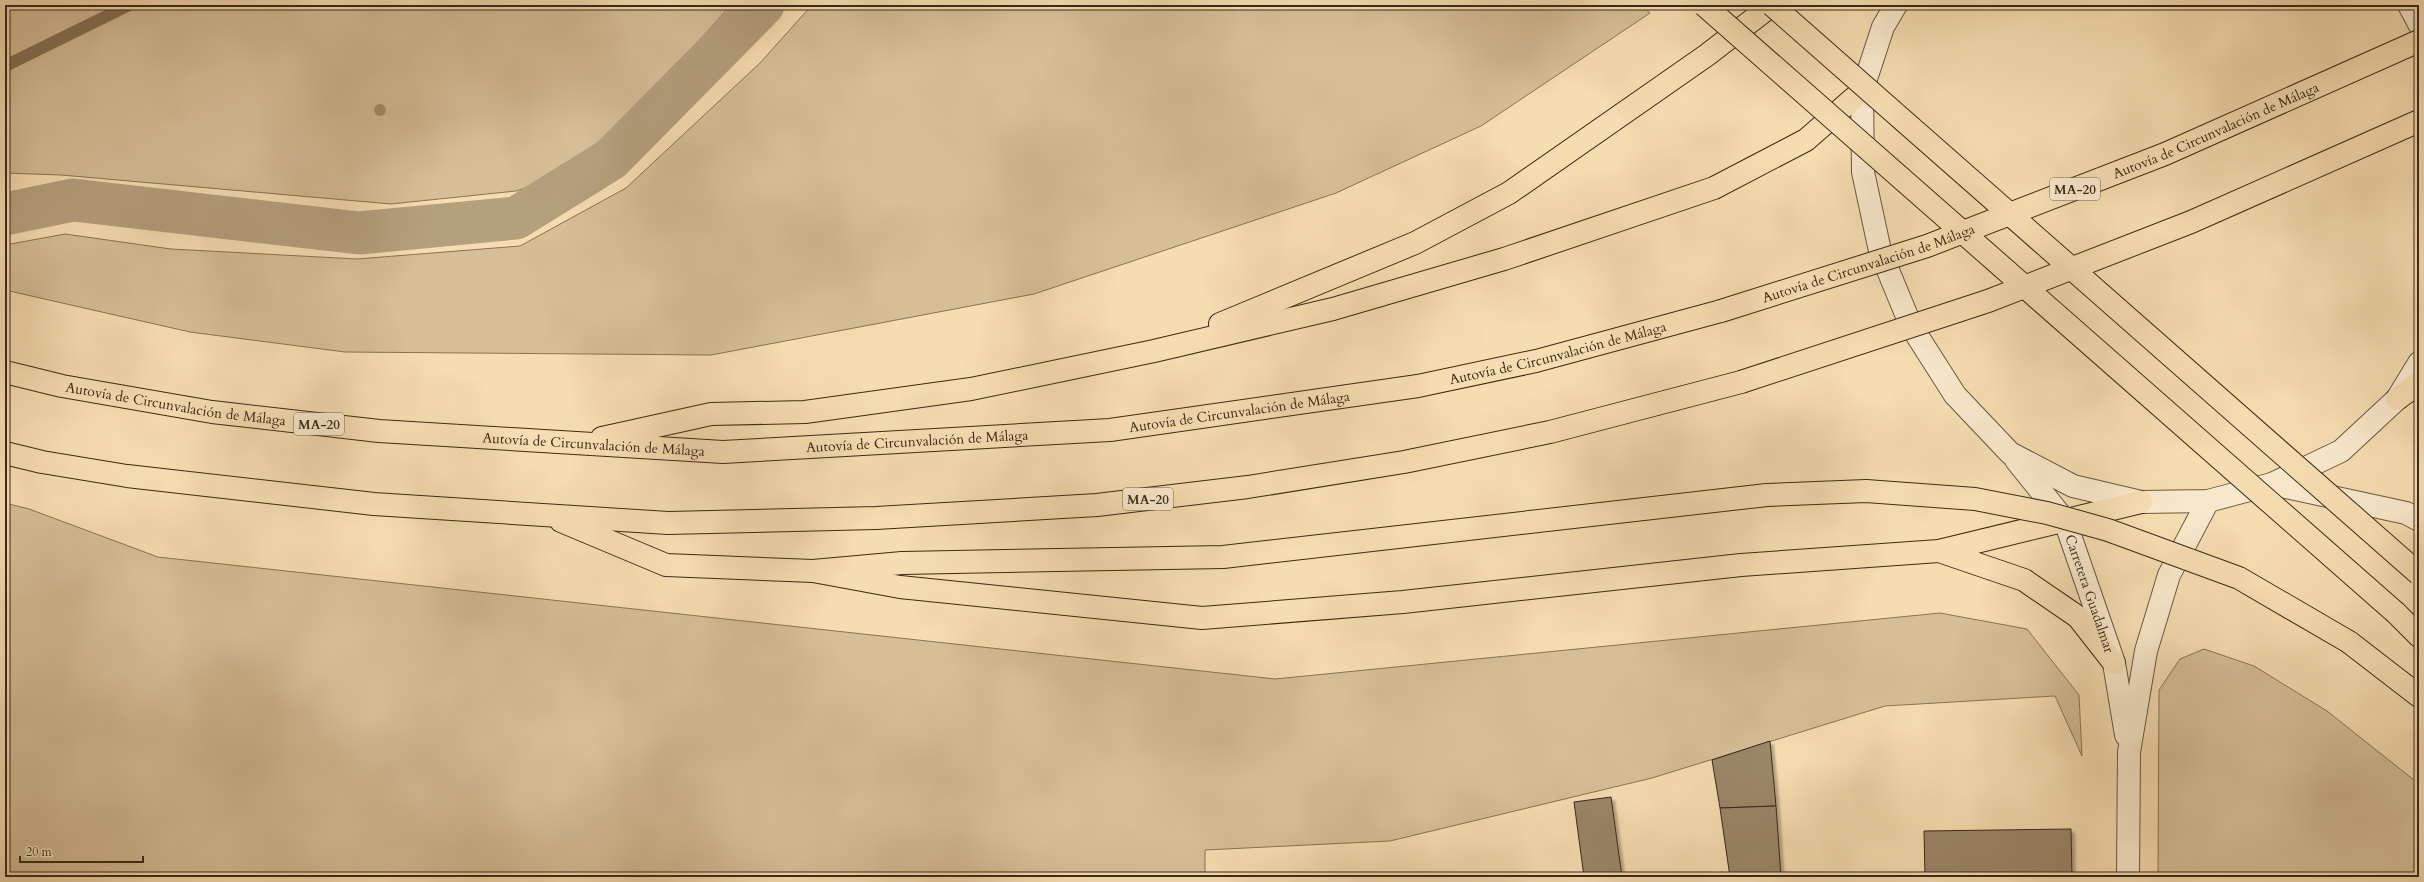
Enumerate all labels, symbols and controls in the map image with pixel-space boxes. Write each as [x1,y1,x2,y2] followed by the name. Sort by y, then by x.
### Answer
[2110,78,2322,183] street label: Autovía de Circunvalación de Málaga
[2050,178,2100,200] road number: MA-20
[1760,219,1978,307] street label: Autovía de Circunvalación de Málaga
[1448,317,1668,389] street label: Autovía de Circunvalación de Málaga
[64,378,287,430] street label: Autovía de Circunvalación de Málaga
[1128,387,1351,437] street label: Autovía de Circunvalación de Málaga
[294,413,344,435] road number: MA-20
[805,426,1029,457] street label: Autovía de Circunvalación de Málaga
[482,428,705,461] street label: Autovía de Circunvalación de Málaga
[1123,488,1173,510] road number: MA-20
[2060,532,2119,656] street label: Carretera Guadalmar
[20,838,143,864] scale bar
[26,844,53,860] text: 20 m

